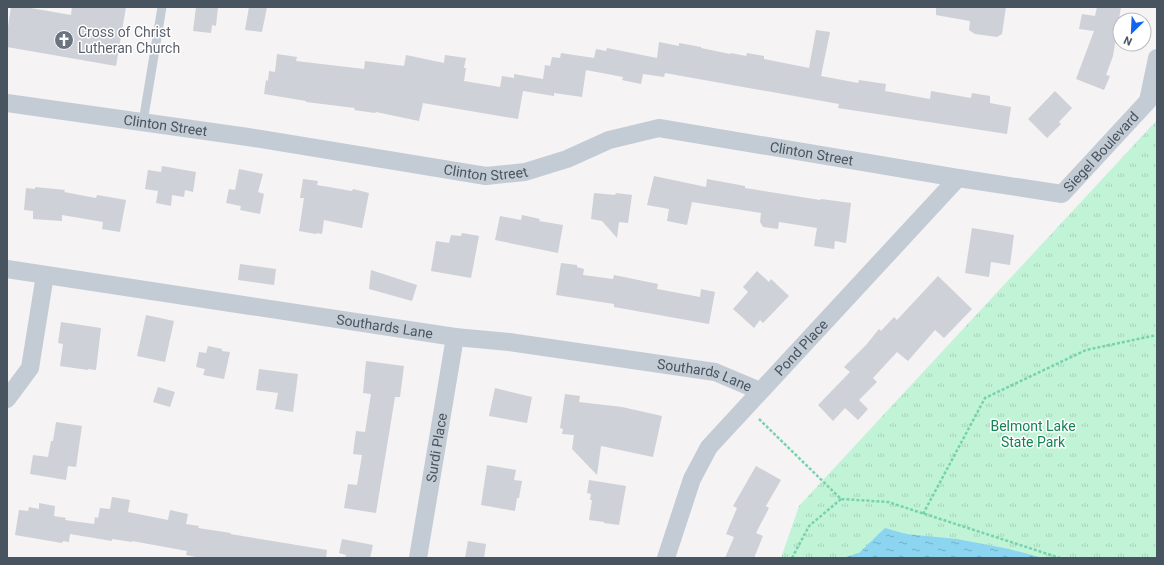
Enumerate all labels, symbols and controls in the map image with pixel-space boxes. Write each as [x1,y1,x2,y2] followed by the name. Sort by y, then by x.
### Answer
[1112,12,1152,52] north arrow
[78,24,180,56] place label: Cross of Christ Lutheran Church
[53,29,75,51] church icon: Cross of Christ Lutheran Church
[1122,33,1134,48] text: N
[1060,108,1142,195] street label: Siegel Boulevard
[123,112,209,139] street label: Clinton Street
[769,139,855,168] street label: Clinton Street
[443,161,530,184] street label: Clinton Street
[335,311,434,342] street label: Southards Lane
[771,316,831,379] street label: Pond Place
[656,356,754,395] street label: Southards Lane
[423,412,450,483] street label: Surdi Place
[990,418,1076,450] park label: Belmont Lake State Park

